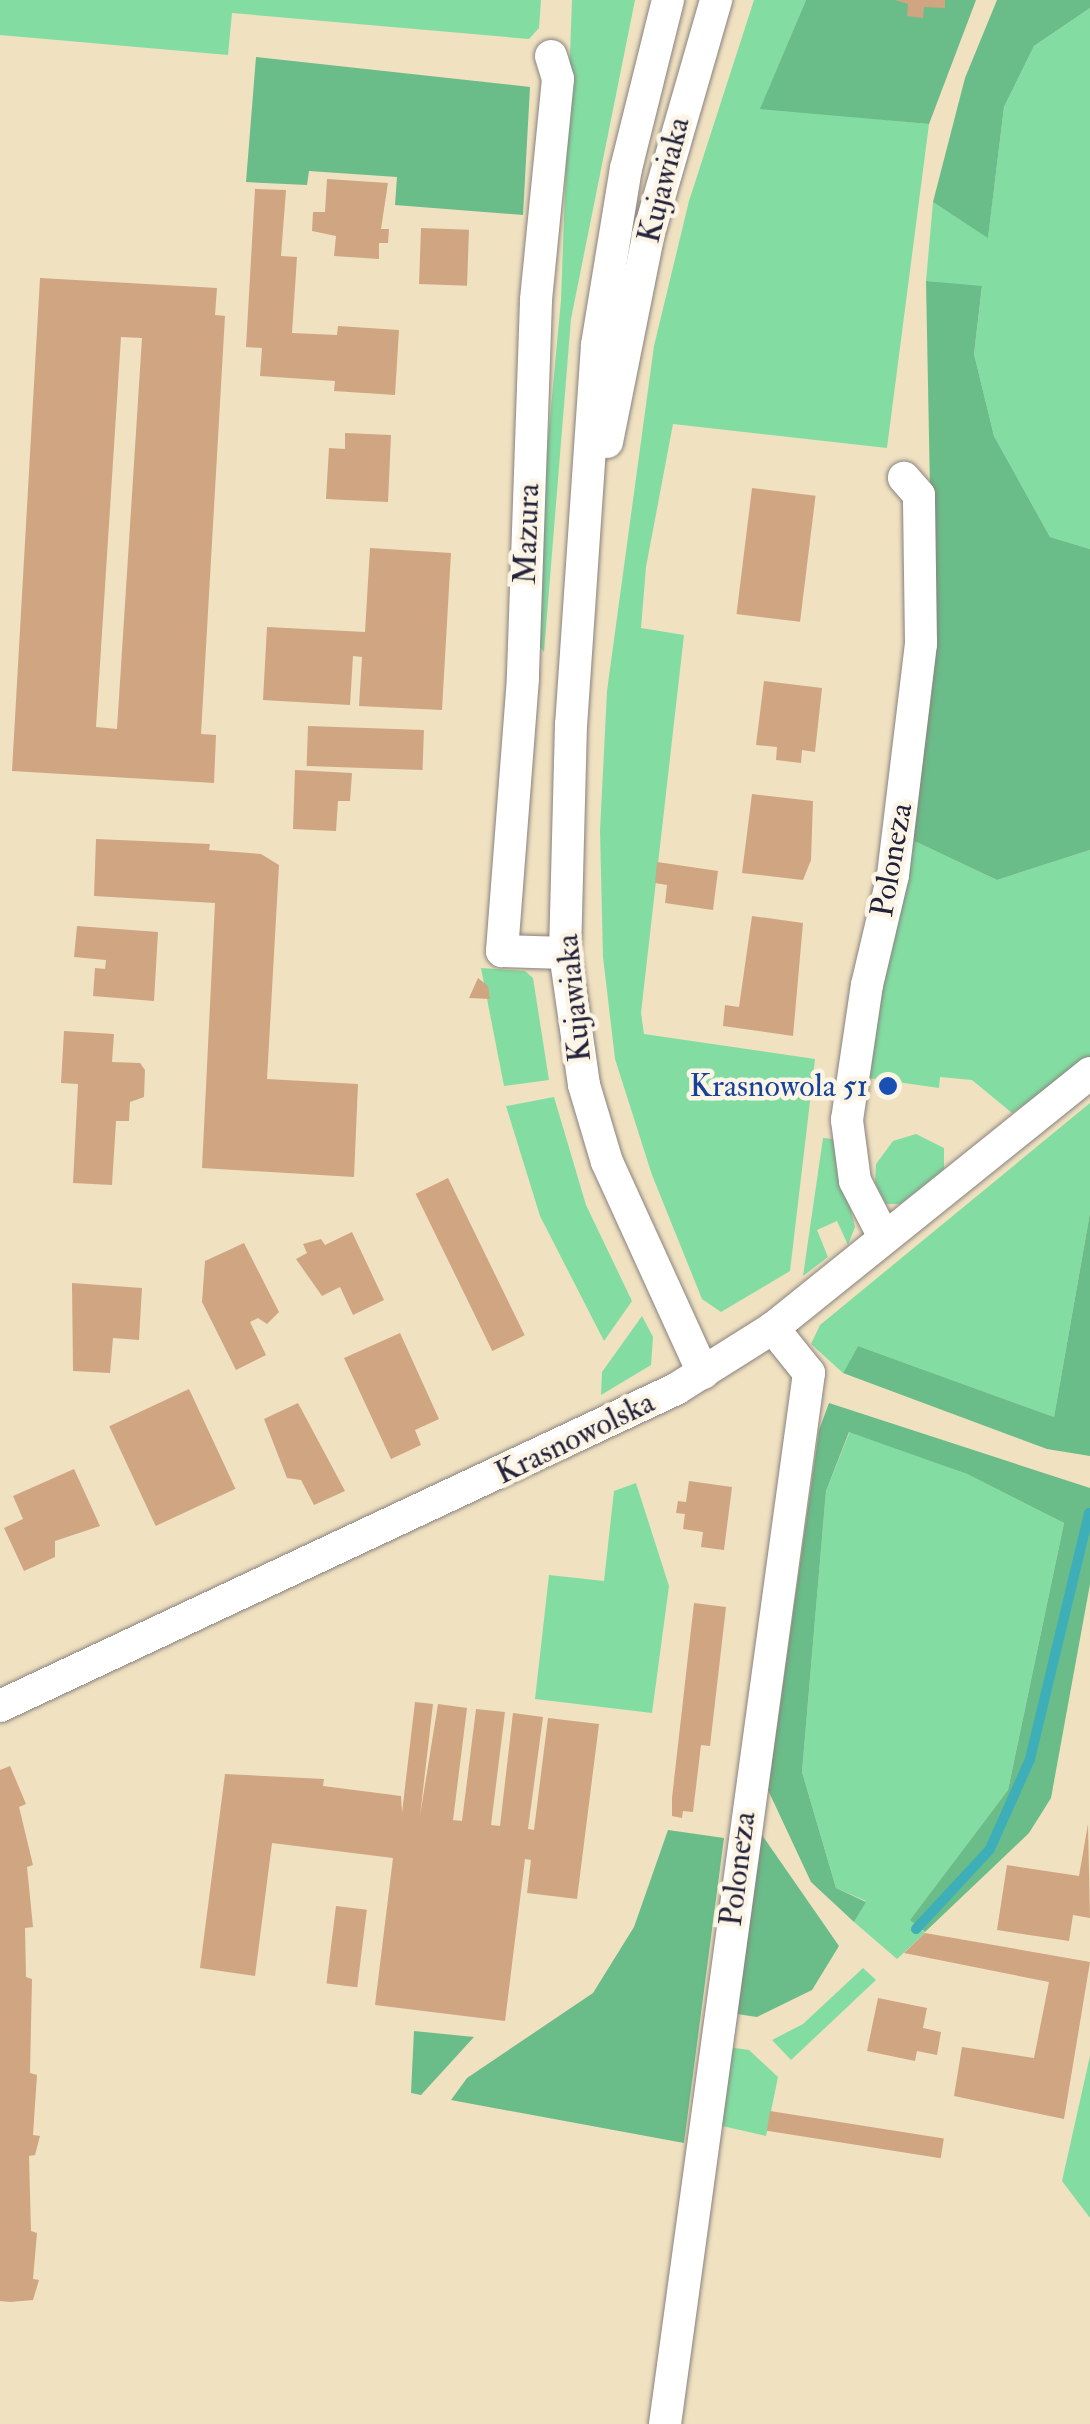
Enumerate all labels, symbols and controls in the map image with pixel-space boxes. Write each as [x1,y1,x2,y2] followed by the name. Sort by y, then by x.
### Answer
[630,113,698,247] street label: Kujawiaka
[506,483,548,585] street label: Mazura
[863,800,921,920] street label: Poloneza
[548,932,600,1064] street label: Kujawiaka
[690,1067,868,1105] place label: Krasnowola 51
[877,1075,899,1097] marker: Krasnowola 51
[489,1383,661,1493] street label: Krasnowolska
[712,1810,764,1928] street label: Poloneza

